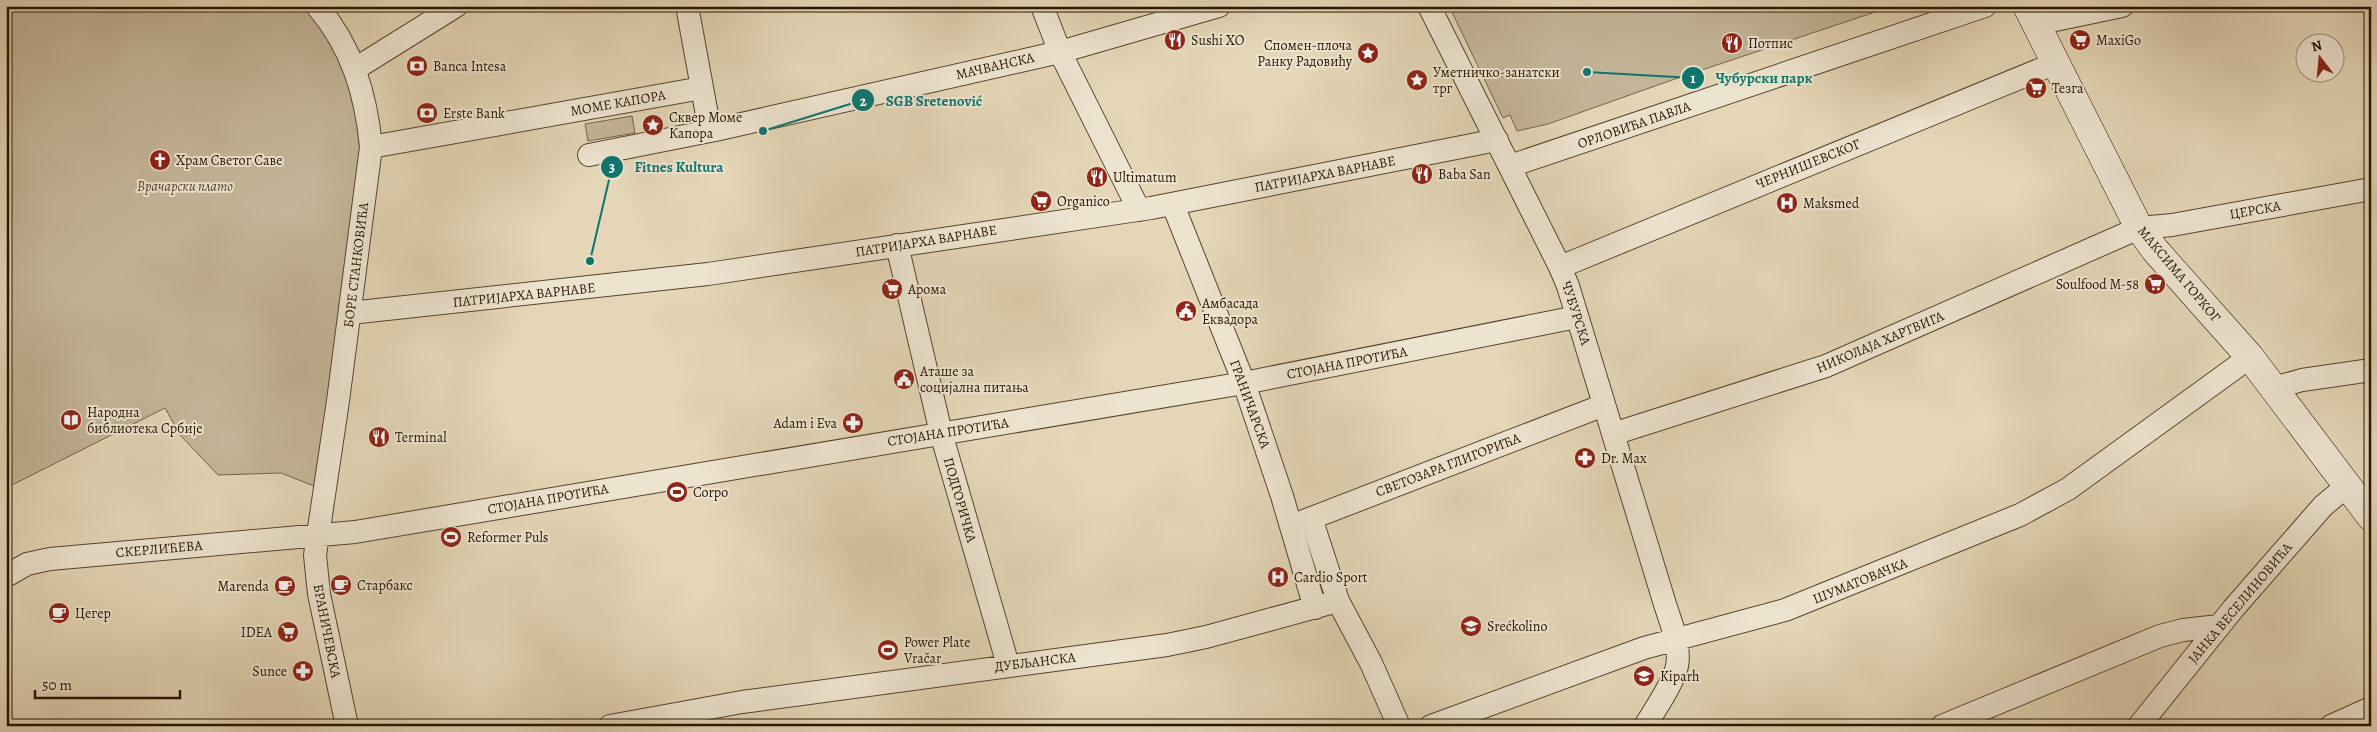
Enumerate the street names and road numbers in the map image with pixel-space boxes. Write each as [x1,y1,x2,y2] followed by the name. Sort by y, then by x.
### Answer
[954,48,1037,84] street label: МАЧВАНСКА
[569,85,668,121] street label: МОМЕ КАПОРА
[1575,96,1694,153] street label: ОРЛОВИЋА ПАВЛА
[1753,134,1863,194] street label: ЧЕРНИШЕВСКОГ
[1253,151,1397,197] street label: ПАТРИЈАРХА ВАРНАВЕ
[2228,196,2283,224] street label: ЦЕРСКА
[339,200,373,329] street label: БОРЕ СТАНКОВИЋА
[854,220,998,262] street label: ПАТРИЈАРХА ВАРНАВЕ
[2133,222,2225,326] street label: МАКСИМА ГОРКОГ
[452,278,596,312] street label: ПАТРИЈАРХА ВАРНАВЕ
[1557,279,1596,348] street label: ЧУБУРСКА
[1813,306,1948,378] street label: НИКОЛАЈА ХАРТВИГА
[1285,342,1410,384] street label: СТОЈАНА ПРОТИЋА
[1225,357,1275,452] street label: ГРАНИЧАРСКА
[886,413,1011,451] street label: СТОЈАНА ПРОТИЋА
[1373,428,1524,501] street label: СВЕТОЗАРА ГЛИГОРИЋА
[939,455,981,546] street label: ПОДГОРИЧКА
[486,479,611,519] street label: СТОЈАНА ПРОТИЋА
[115,536,204,562] street label: СКЕРЛИЋЕВА
[2184,538,2297,667] street label: ЈАНКА ВЕСЕЛИНОВИЋА
[1810,553,1911,609] street label: ШУМАТОВАЧКА
[309,582,346,681] street label: БРАНИЧЕВСКА
[993,647,1078,676] street label: ДУБЉАНСКА

